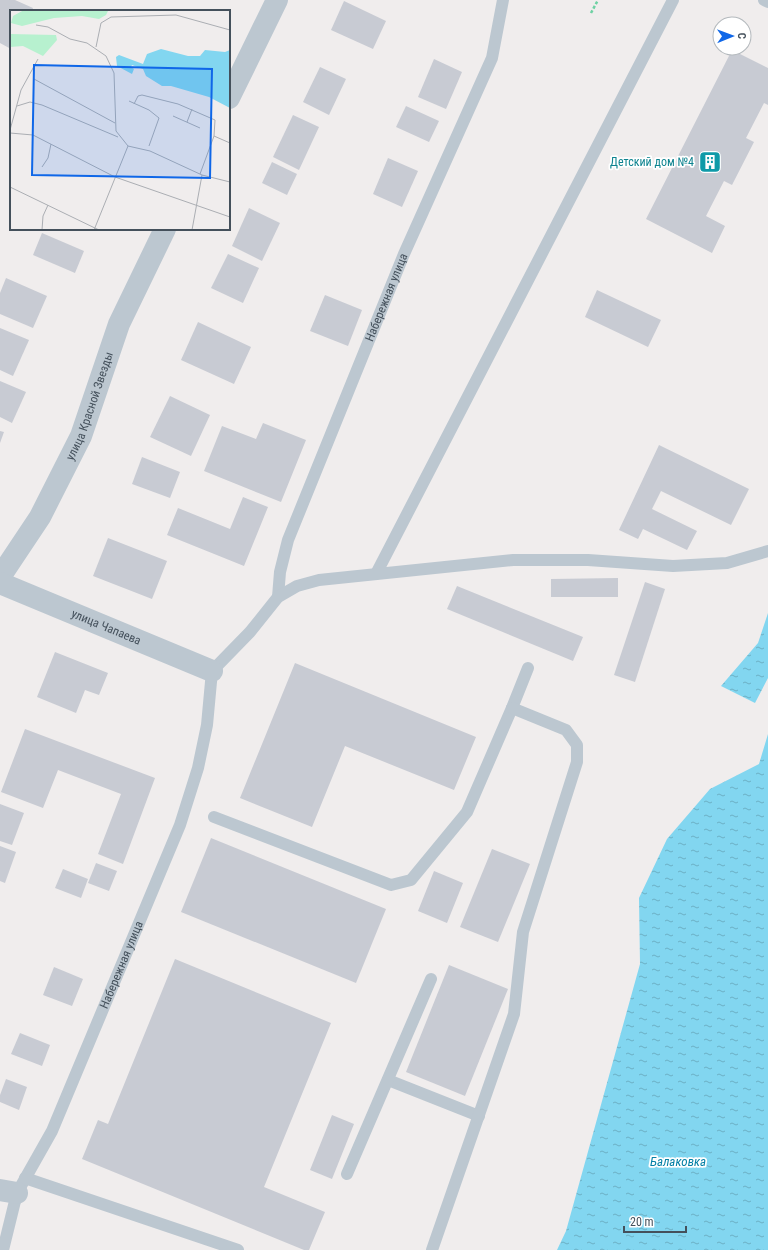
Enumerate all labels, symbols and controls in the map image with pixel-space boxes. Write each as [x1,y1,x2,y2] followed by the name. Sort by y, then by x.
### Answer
[10,10,230,230] inset map
[712,16,752,56] north arrow
[735,33,748,39] text: С
[697,149,723,175] building icon: Детский дом №4
[610,155,694,169] place label: Детский дом №4
[362,251,411,343] street label: Набережная улица
[63,350,116,463] street label: улица Красной Звезды
[69,606,143,648] street label: улица Чапаева
[97,919,146,1011] street label: Набережная улица
[650,1154,706,1169] water label: Балаковка
[624,1208,686,1234] scale bar
[630,1215,654,1229] text: 20 m

